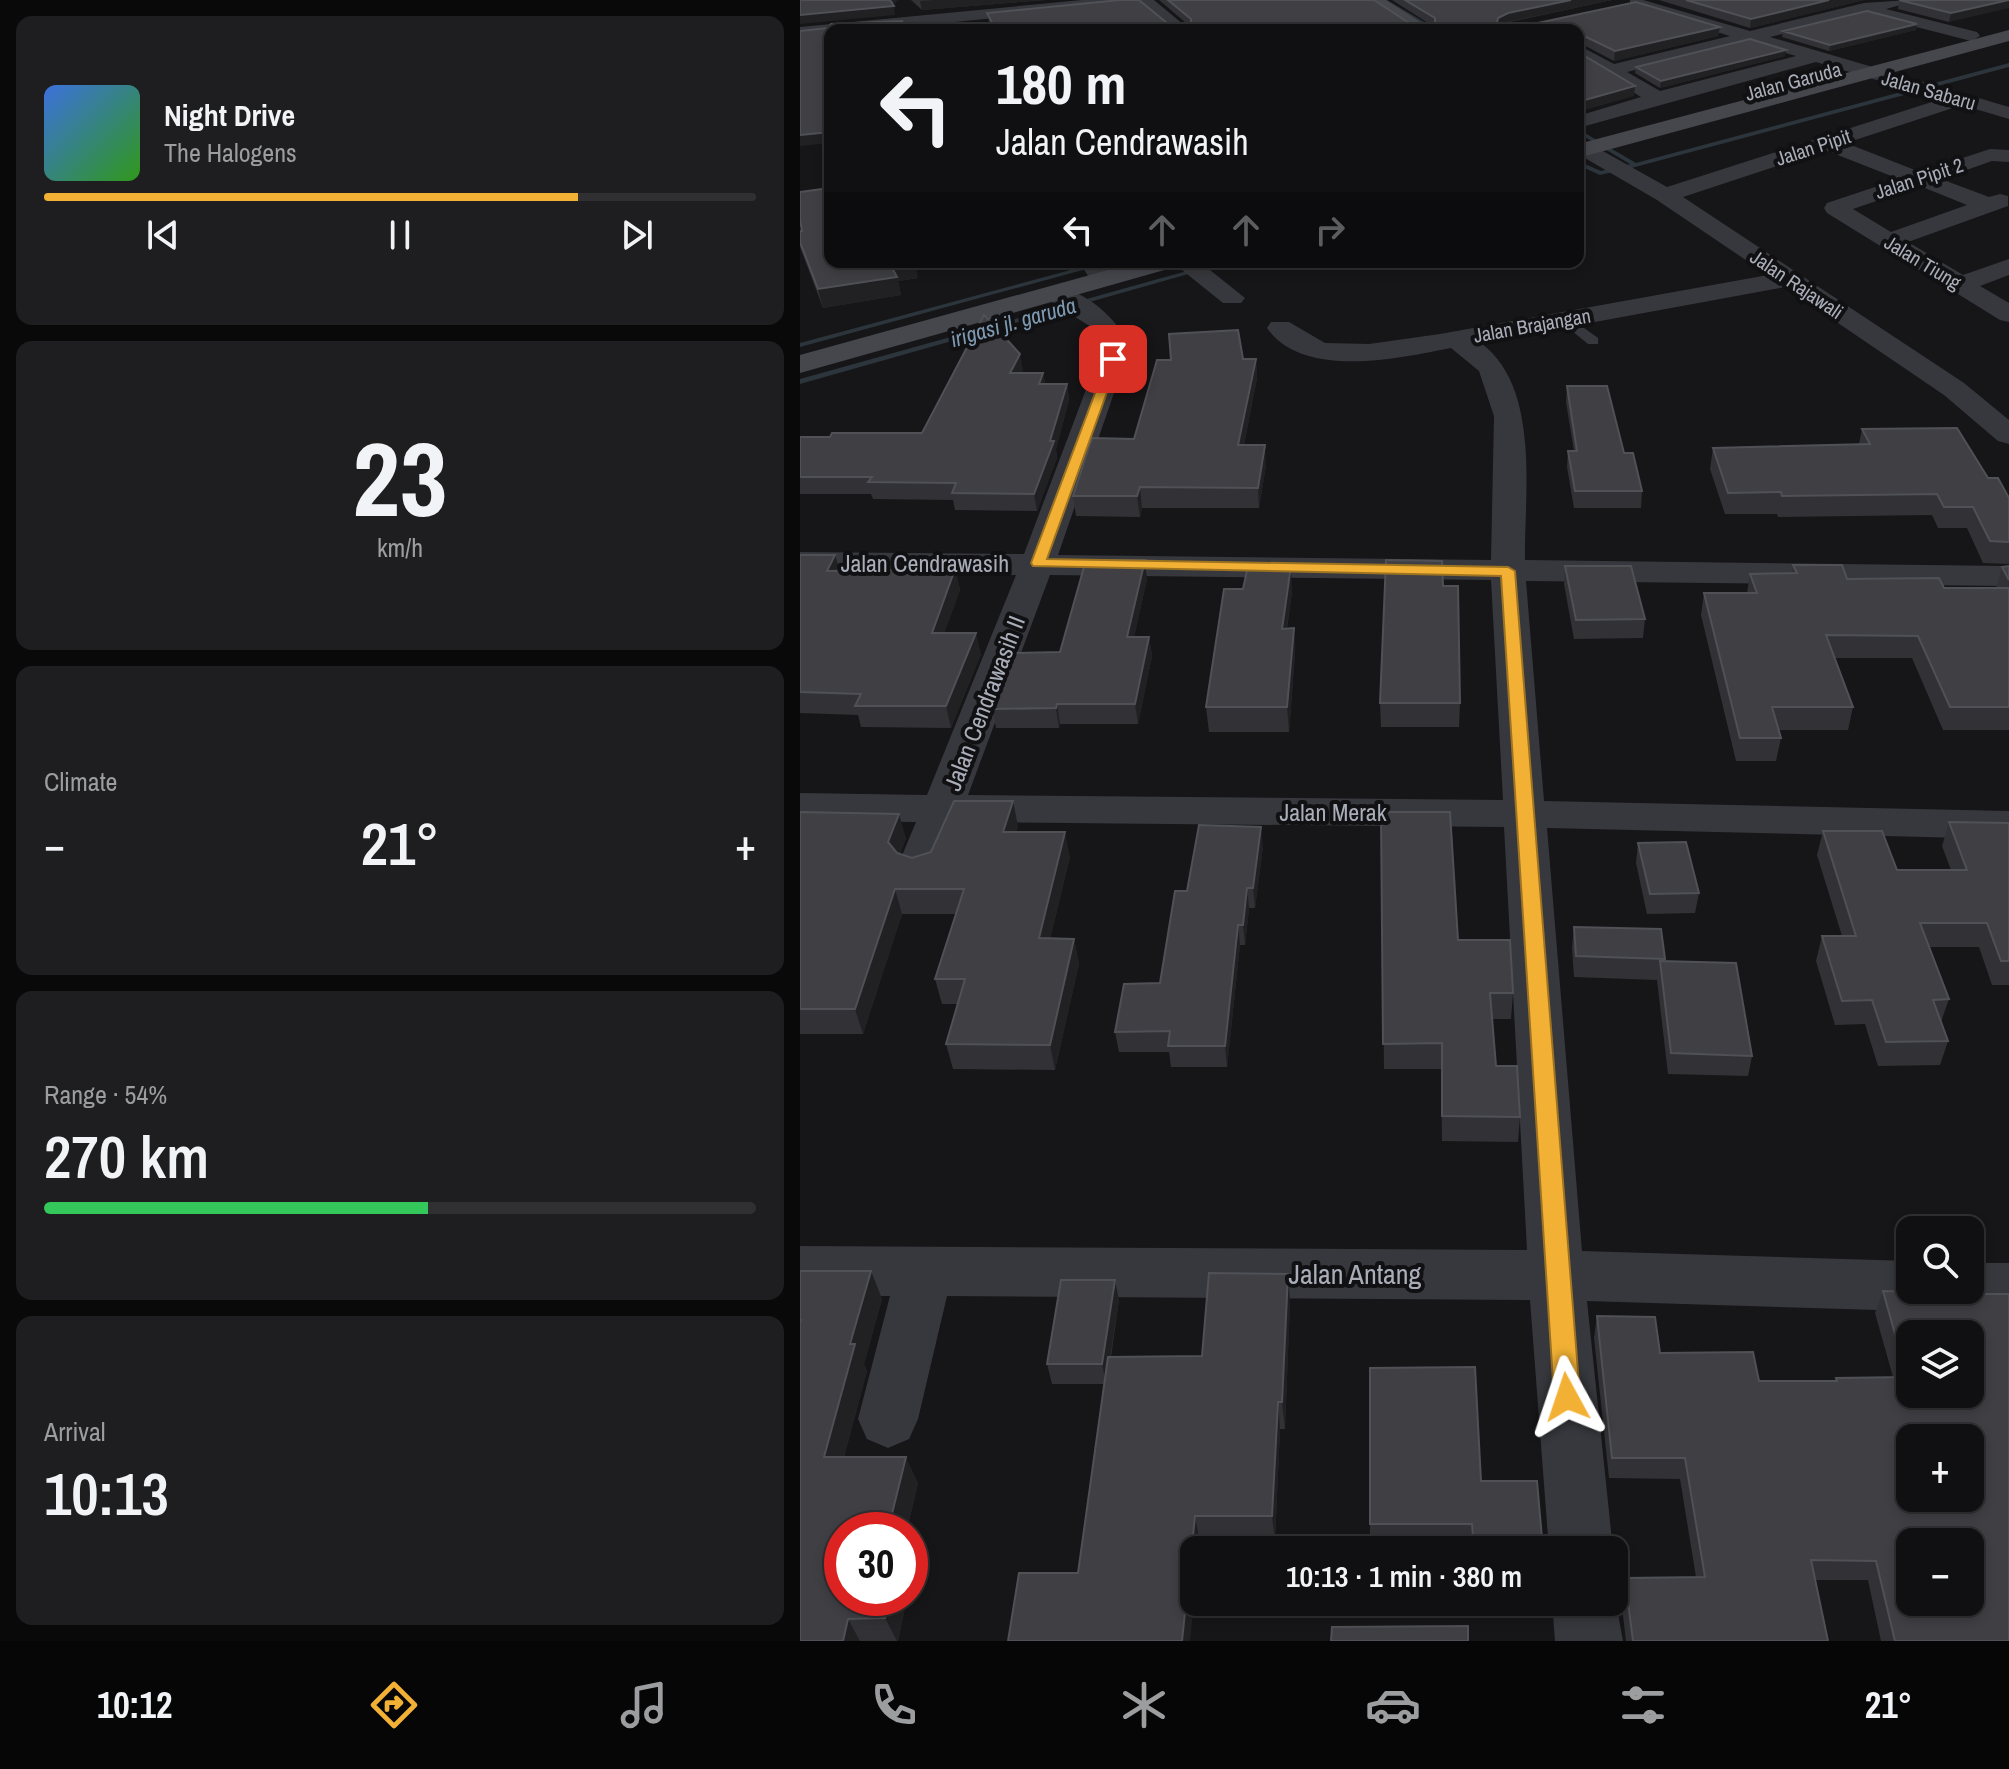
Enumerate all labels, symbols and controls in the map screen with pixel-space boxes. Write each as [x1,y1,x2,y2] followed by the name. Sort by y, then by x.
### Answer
[996,46,1126,121] text: 180 m
[1742,55,1844,107] street label: Jalan Garuda
[864,56,968,160] icon: left
[1879,64,1979,116] street label: Jalan Sabaru
[164,95,295,135] text: Night Drive
[996,118,1249,166] text: Jalan Cendrawasih
[1772,122,1854,172] street label: Jalan Pipit
[164,135,297,170] text: The Halogens
[1871,151,1967,205] street label: Jalan Pipit 2
[1056,208,1100,252] icon: left
[1140,208,1184,252] icon: ahead
[1224,208,1268,252] icon: ahead
[1308,208,1352,252] icon: right
[141,213,185,257] icon: previous
[378,213,422,257] icon: pause
[615,213,659,257] icon: next
[1880,229,1966,295] street label: Jalan Tiung
[1745,243,1849,325] street label: Jalan Rajawali
[947,290,1079,354] water label: irigasi jl. garuda
[1471,301,1593,349] street label: Jalan Brajangan
[1079,325,1147,393] pin
[1091,337,1135,381] icon: arrive
[353,408,447,548] text: 23
[377,530,423,565] text: km/h
[841,547,1009,579] street label: Jalan Cendrawasih
[936,611,1032,795] street label: Jalan Cendrawasih II
[44,764,117,799] text: Climate
[1279,796,1387,828] street label: Jalan Merak
[361,803,439,884] text: 21°
[44,814,65,874] text: −
[735,814,756,874] text: +
[44,1077,167,1112] text: Range · 54%
[44,1116,209,1197] text: 270 km
[1896,1216,1984,1616] map controls
[1896,1216,1984,1304] button: search
[1289,1255,1422,1293] street label: Jalan Antang
[1896,1320,1984,1408] button: layers
[1525,1355,1609,1439] position arrow
[44,1414,106,1449] text: Arrival
[1896,1424,1984,1512] button: +
[44,1453,169,1534] text: 10:13
[824,1512,928,1616] speed limit sign: 30
[1896,1528,1984,1616] button: −
[1286,1556,1522,1596] text: 10:13 · 1 min · 380 m
[366,1677,422,1733] icon: directions
[616,1677,672,1733] icon: music
[866,1677,922,1733] icon: phone
[1116,1677,1172,1733] icon: climate
[1365,1677,1421,1733] icon: car
[1615,1677,1671,1733] icon: filters
[97,1681,172,1729] text: 10:12
[1865,1681,1912,1729] text: 21°

